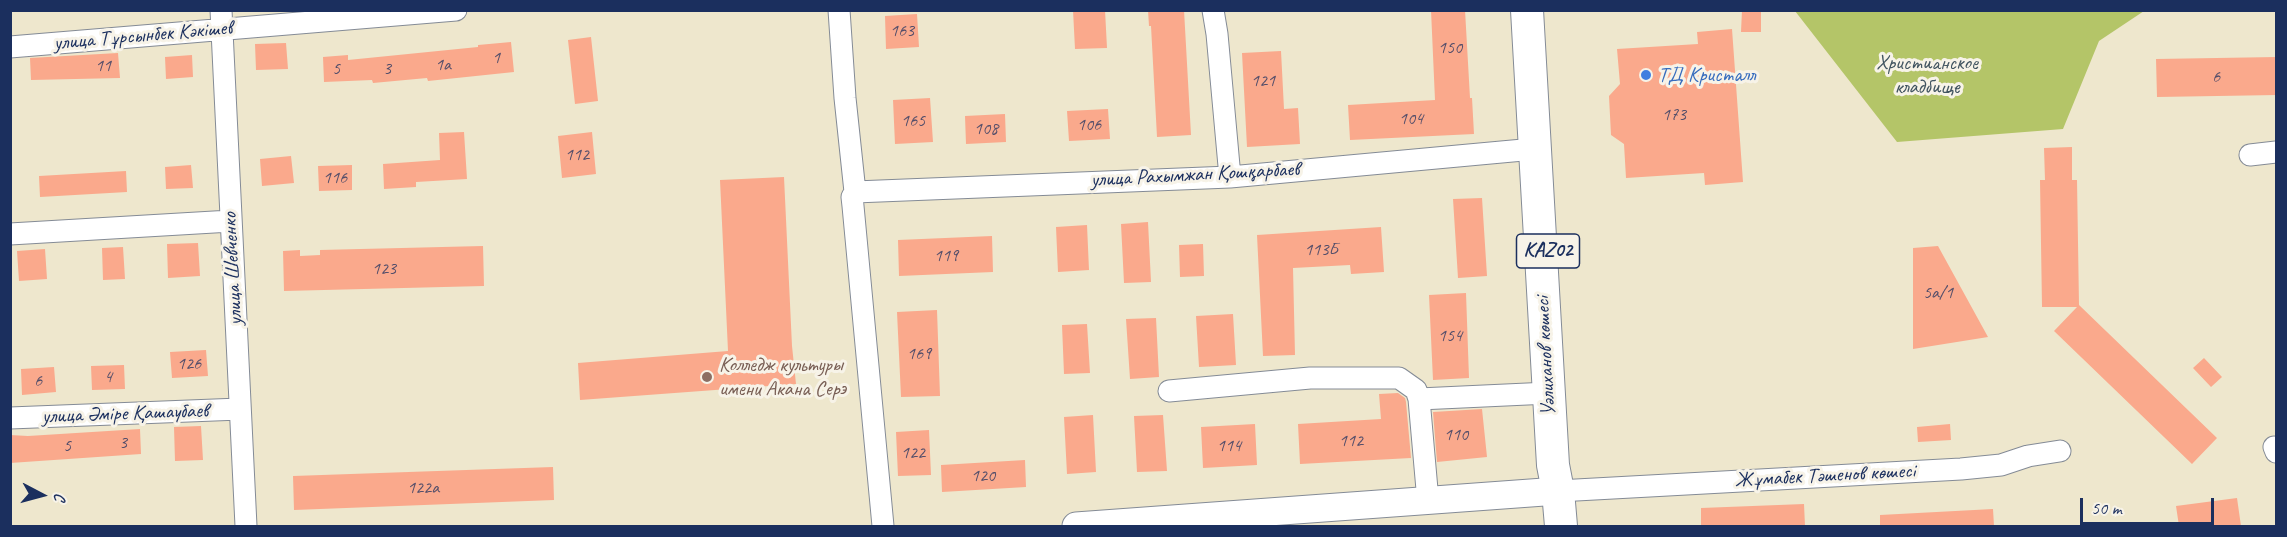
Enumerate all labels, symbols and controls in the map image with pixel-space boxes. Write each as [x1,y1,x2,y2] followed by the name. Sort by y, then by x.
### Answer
[53,16,233,56] street label: улица Тұрсынбек Кәкішев
[890,20,914,42] house number: 163
[1438,37,1462,59] house number: 150
[492,47,500,69] house number: 1
[1876,50,1978,100] park label: Христианское кладбище
[435,54,451,76] house number: 1а
[95,55,111,77] house number: 11
[332,58,340,80] house number: 5
[383,58,391,80] house number: 3
[1658,62,1755,88] place label: ТД Кристалл
[2212,66,2220,88] house number: 6
[1639,68,1653,82] marker: ТД Кристалл
[1251,70,1275,92] house number: 121
[1662,104,1686,126] house number: 173
[1399,108,1423,130] house number: 104
[901,110,925,132] house number: 165
[1077,114,1101,136] house number: 106
[974,118,998,140] house number: 108
[565,144,589,166] house number: 112
[1090,157,1300,193] street label: улица Рахымжан Қошқарбаев
[323,167,347,189] house number: 116
[217,212,249,326] street label: улица Шевченко
[1516,234,1580,268] road number: KАZ02
[1304,239,1338,261] house number: 113Б
[934,245,958,267] house number: 119
[372,258,396,280] house number: 123
[1923,282,1953,304] house number: 5а/1
[1530,295,1562,417] street label: Уәлиханов көшесі
[1438,325,1462,347] house number: 154
[907,343,931,365] house number: 169
[719,352,846,402] place label: Колледж культуры имени Акана Серэ
[177,353,201,375] house number: 126
[104,366,112,388] house number: 4
[34,370,42,392] house number: 6
[700,370,714,384] marker: Колледж культуры имени Акана Серэ
[41,399,209,429] street label: улица Әміре Қашаубаев
[1444,424,1468,446] house number: 110
[1339,430,1363,452] house number: 112
[119,432,127,454] house number: 3
[63,435,71,457] house number: 5
[1217,435,1241,457] house number: 114
[901,442,925,464] house number: 122
[1734,459,1916,493] street label: Жұмабек Тәшенов көшесі
[12,465,72,525] north arrow
[971,465,995,487] house number: 120
[407,477,439,499] house number: 122а
[2083,486,2216,524] scale bar
[50,492,70,502] text: С
[2091,497,2122,519] text: 50 m

